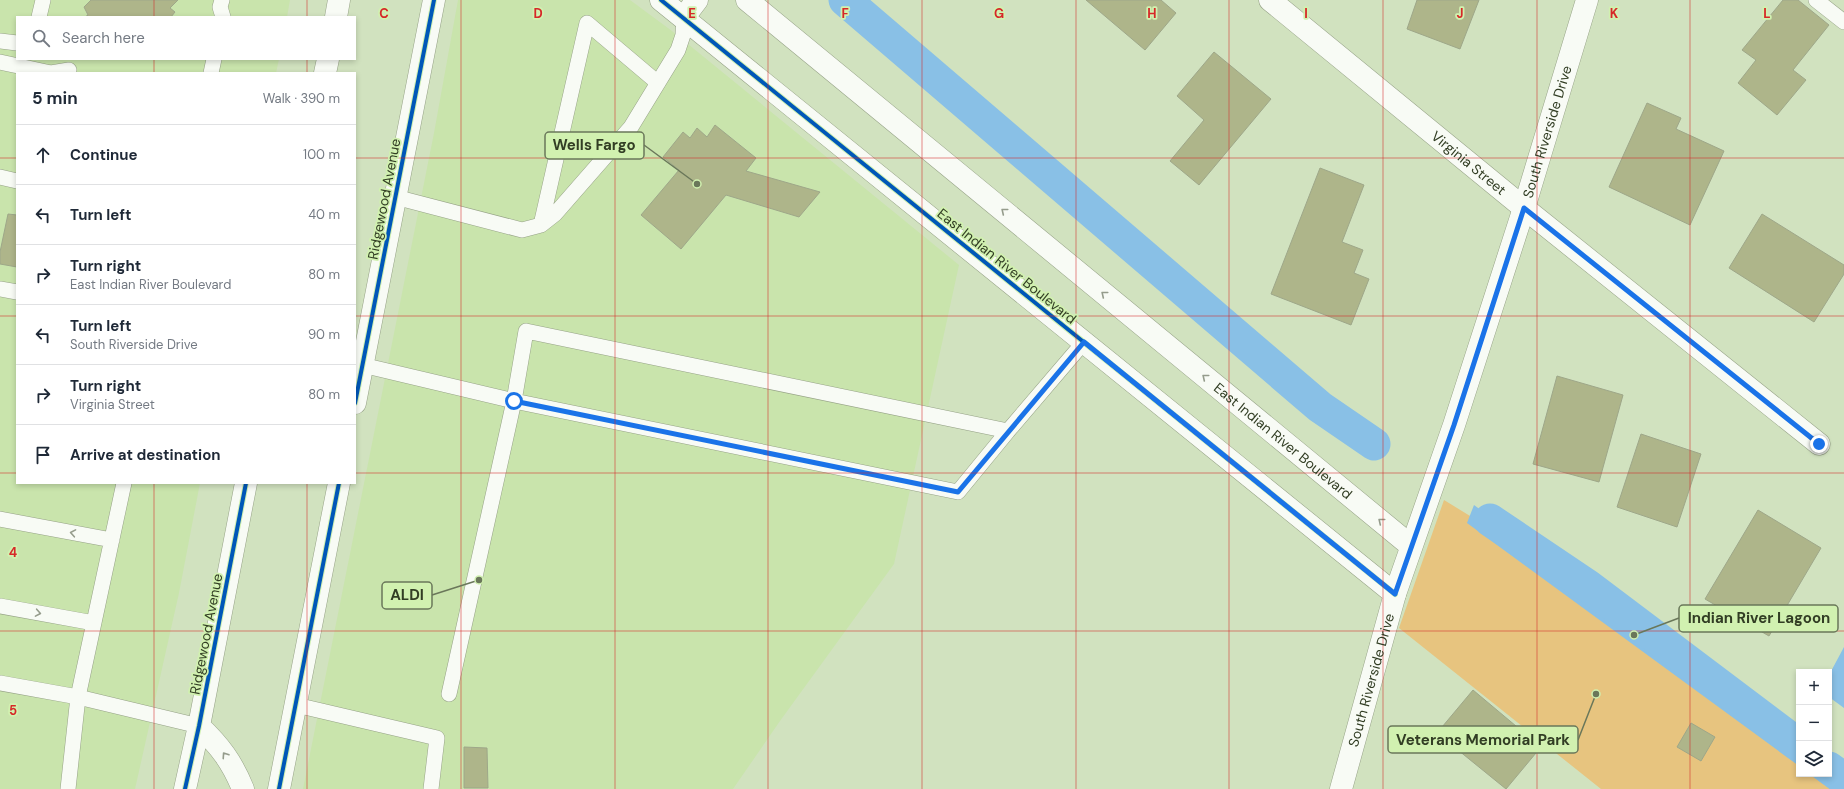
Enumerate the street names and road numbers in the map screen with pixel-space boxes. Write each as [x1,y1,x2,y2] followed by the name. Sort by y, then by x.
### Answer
[1519,63,1576,200] street label: South Riverside Drive
[1428,127,1510,199] street label: Virginia Street
[363,137,405,261] street label: Ridgewood Avenue
[934,204,1080,328] street label: East Indian River Boulevard
[1210,379,1356,503] street label: East Indian River Boulevard
[185,572,227,696] street label: Ridgewood Avenue
[1344,611,1398,749] street label: South Riverside Drive

